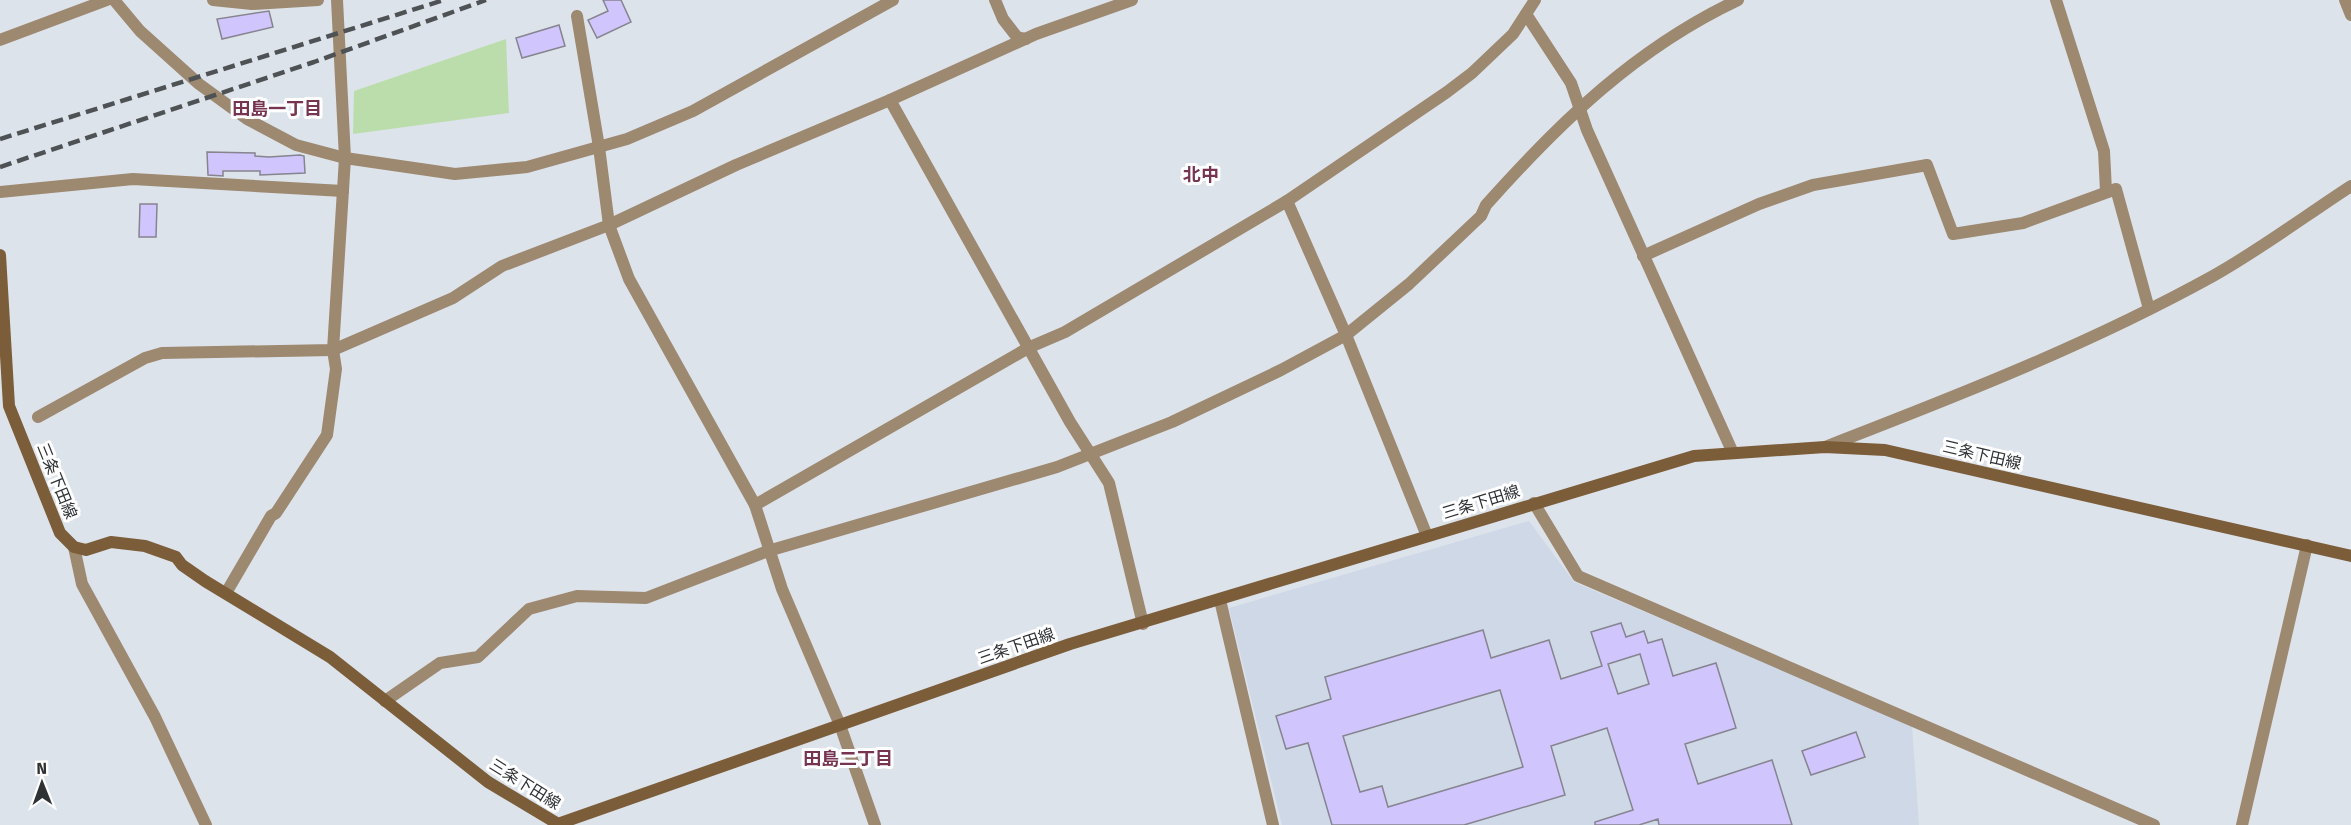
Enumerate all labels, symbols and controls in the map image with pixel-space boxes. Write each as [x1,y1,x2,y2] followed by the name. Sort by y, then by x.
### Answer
[232,98,322,120] district label: 田島一丁目
[1183,164,1219,186] district label: 北中
[1941,437,2023,473] street label: 三条下田線
[33,440,81,522] street label: 三条下田線
[1440,481,1522,523] street label: 三条下田線
[975,624,1057,668] street label: 三条下田線
[803,748,893,770] district label: 田島二丁目
[12,753,72,813] north arrow
[486,755,564,813] street label: 三条下田線
[36,759,47,778] text: N

